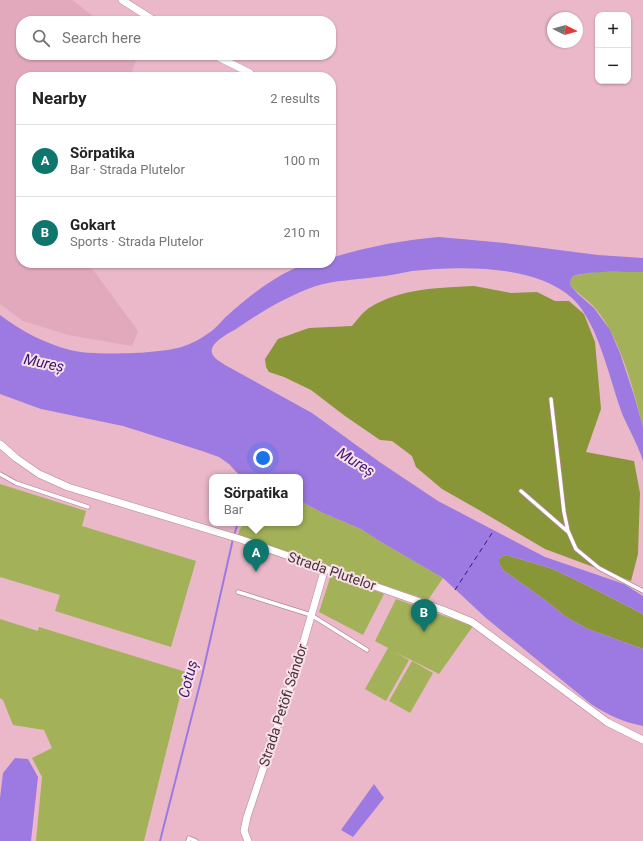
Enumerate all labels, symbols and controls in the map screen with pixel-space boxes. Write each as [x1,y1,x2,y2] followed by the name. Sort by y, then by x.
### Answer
[547,12,583,48] north arrow
[595,12,631,84] map controls
[595,12,631,48] button: +
[16,16,336,60] search box
[30,27,52,49] icon: search
[62,29,141,47] text: Search here
[595,48,631,84] button: −
[32,88,87,108] text: Nearby
[270,91,320,106] text: 2 results
[70,144,135,162] text: Sörpatika
[41,153,49,168] text: A
[283,153,320,168] text: 100 m
[70,162,185,177] text: Bar · Strada Plutelor
[70,216,116,234] text: Gokart
[41,225,49,240] text: B
[283,225,320,240] text: 210 m
[70,234,203,249] text: Sports · Strada Plutelor
[22,350,66,376] water label: Mureș
[334,444,378,480] water label: Mureș
[253,448,273,468] your location
[209,474,303,526] popup
[224,484,288,502] text: Sörpatika
[224,502,243,517] text: Bar
[243,539,269,572] pin: A
[286,548,378,594] street label: Strada Plutelor
[411,599,437,632] pin: B
[256,641,310,768] street label: Strada Petöfi Sándor
[175,658,201,700] water label: Cotuș

